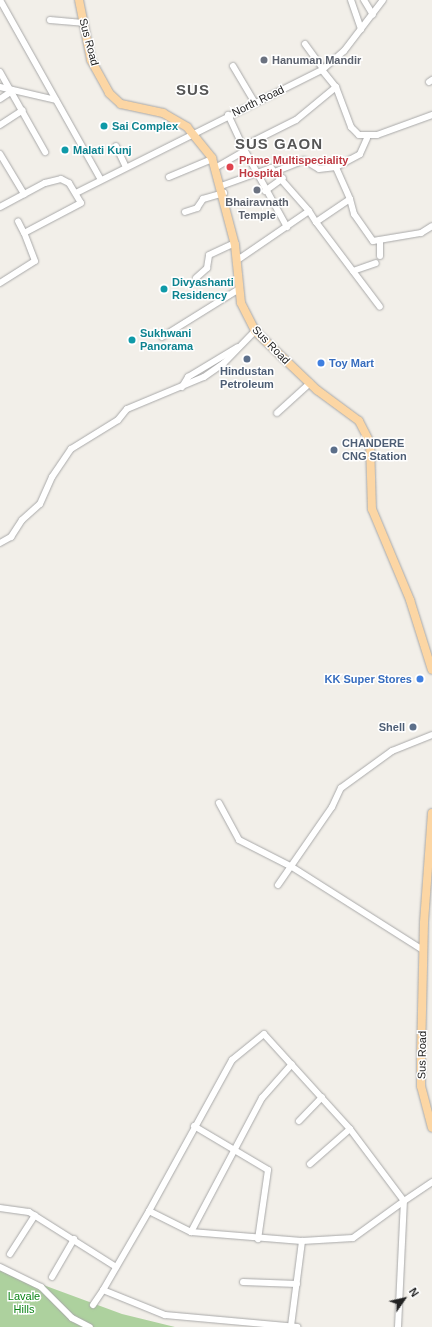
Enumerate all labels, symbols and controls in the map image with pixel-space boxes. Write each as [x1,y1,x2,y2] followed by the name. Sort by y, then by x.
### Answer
[76,17,102,67] street label: Sus Road
[272,53,361,67] place label: Hanuman Mandir
[259,55,269,65] marker: Hanuman Mandir
[176,81,210,99] district label: SUS
[230,83,286,119] street label: North Road
[112,119,178,133] place label: Sai Complex
[99,121,109,131] marker: Sai Complex
[235,135,323,153] district label: SUS GAON
[73,143,132,157] place label: Malati Kunj
[60,145,70,155] marker: Malati Kunj
[239,154,348,180] place label: Prime Multispeciality Hospital
[224,161,236,173] marker: Prime Multispeciality Hospital
[252,185,262,195] marker: Bhairavnath Temple
[225,196,289,222] place label: Bhairavnath Temple
[172,276,234,302] place label: Divyashanti Residency
[159,284,169,294] marker: Divyashanti Residency
[249,323,293,367] street label: Sus Road
[140,327,193,353] place label: Sukhwani Panorama
[127,335,137,345] marker: Sukhwani Panorama
[242,354,252,364] marker: Hindustan Petroleum
[329,356,374,370] place label: Toy Mart
[316,358,326,368] marker: Toy Mart
[220,365,274,391] place label: Hindustan Petroleum
[342,437,407,463] place label: CHANDERE CNG Station
[329,445,339,455] marker: CHANDERE CNG Station
[325,672,412,686] place label: KK Super Stores
[415,674,425,684] marker: KK Super Stores
[379,720,405,734] place label: Shell
[408,722,418,732] marker: Shell
[415,1031,429,1079] street label: Sus Road
[384,1279,424,1319] north arrow
[407,1286,421,1299] text: N
[8,1290,40,1316] park label: Lavale Hills

